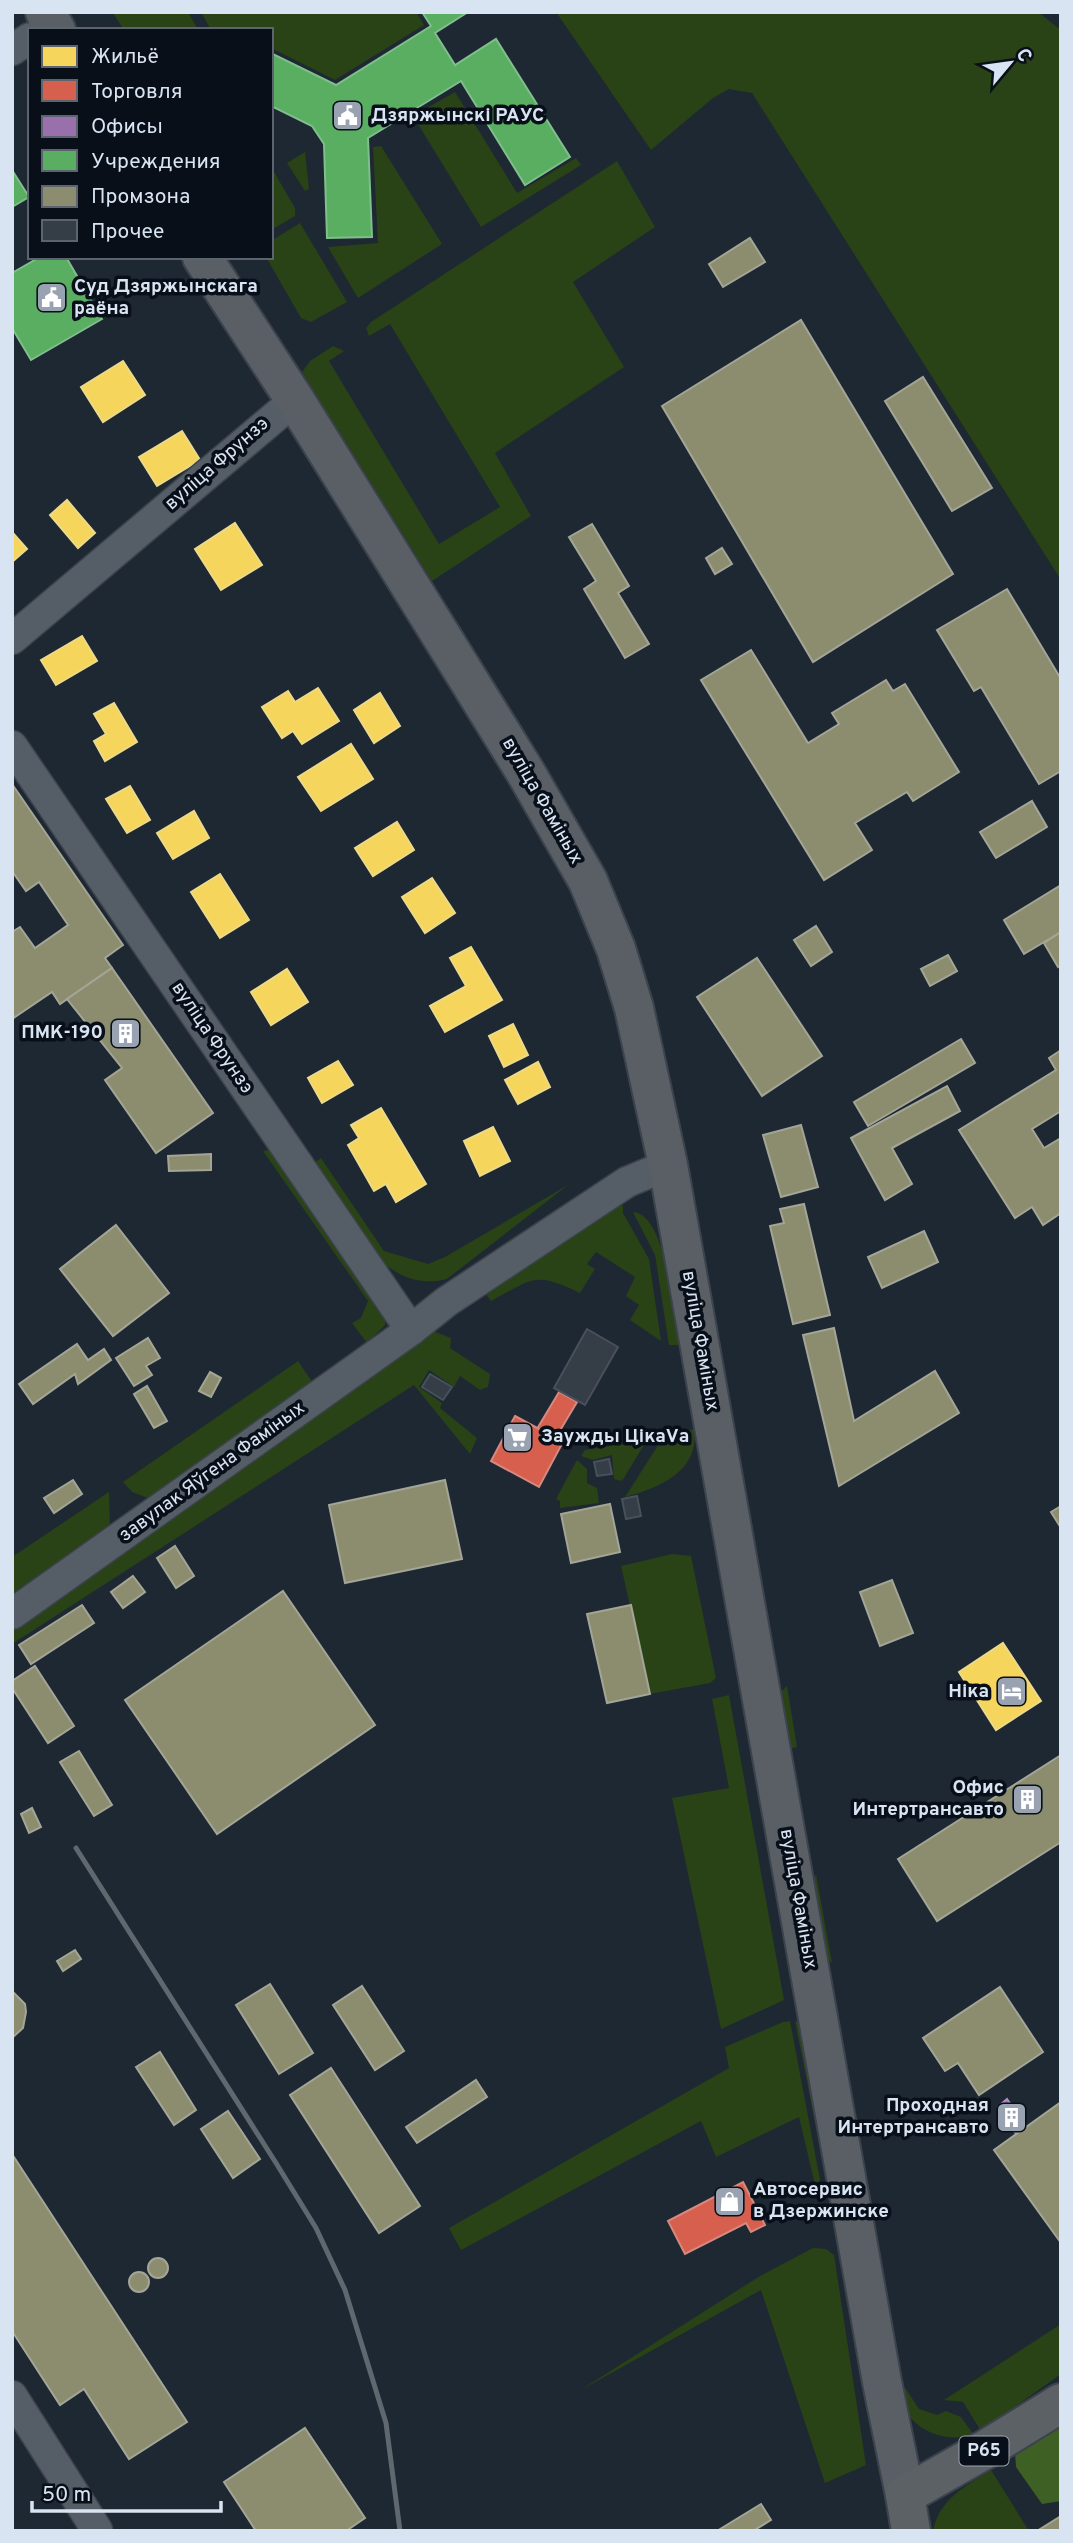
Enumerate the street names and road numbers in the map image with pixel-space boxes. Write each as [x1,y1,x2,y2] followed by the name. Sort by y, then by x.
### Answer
[160,412,274,516] street label: вуліца Фрунзэ
[496,734,588,869] street label: вуліца Фаміных
[166,977,258,1099] street label: вуліца Фрунзэ
[676,1269,724,1413] street label: вуліца Фаміных
[114,1396,310,1548] street label: завулак Яўгена Фаміных
[774,1827,822,1971] street label: вуліца Фаміных
[960,2437,1009,2466] road number: Р65

